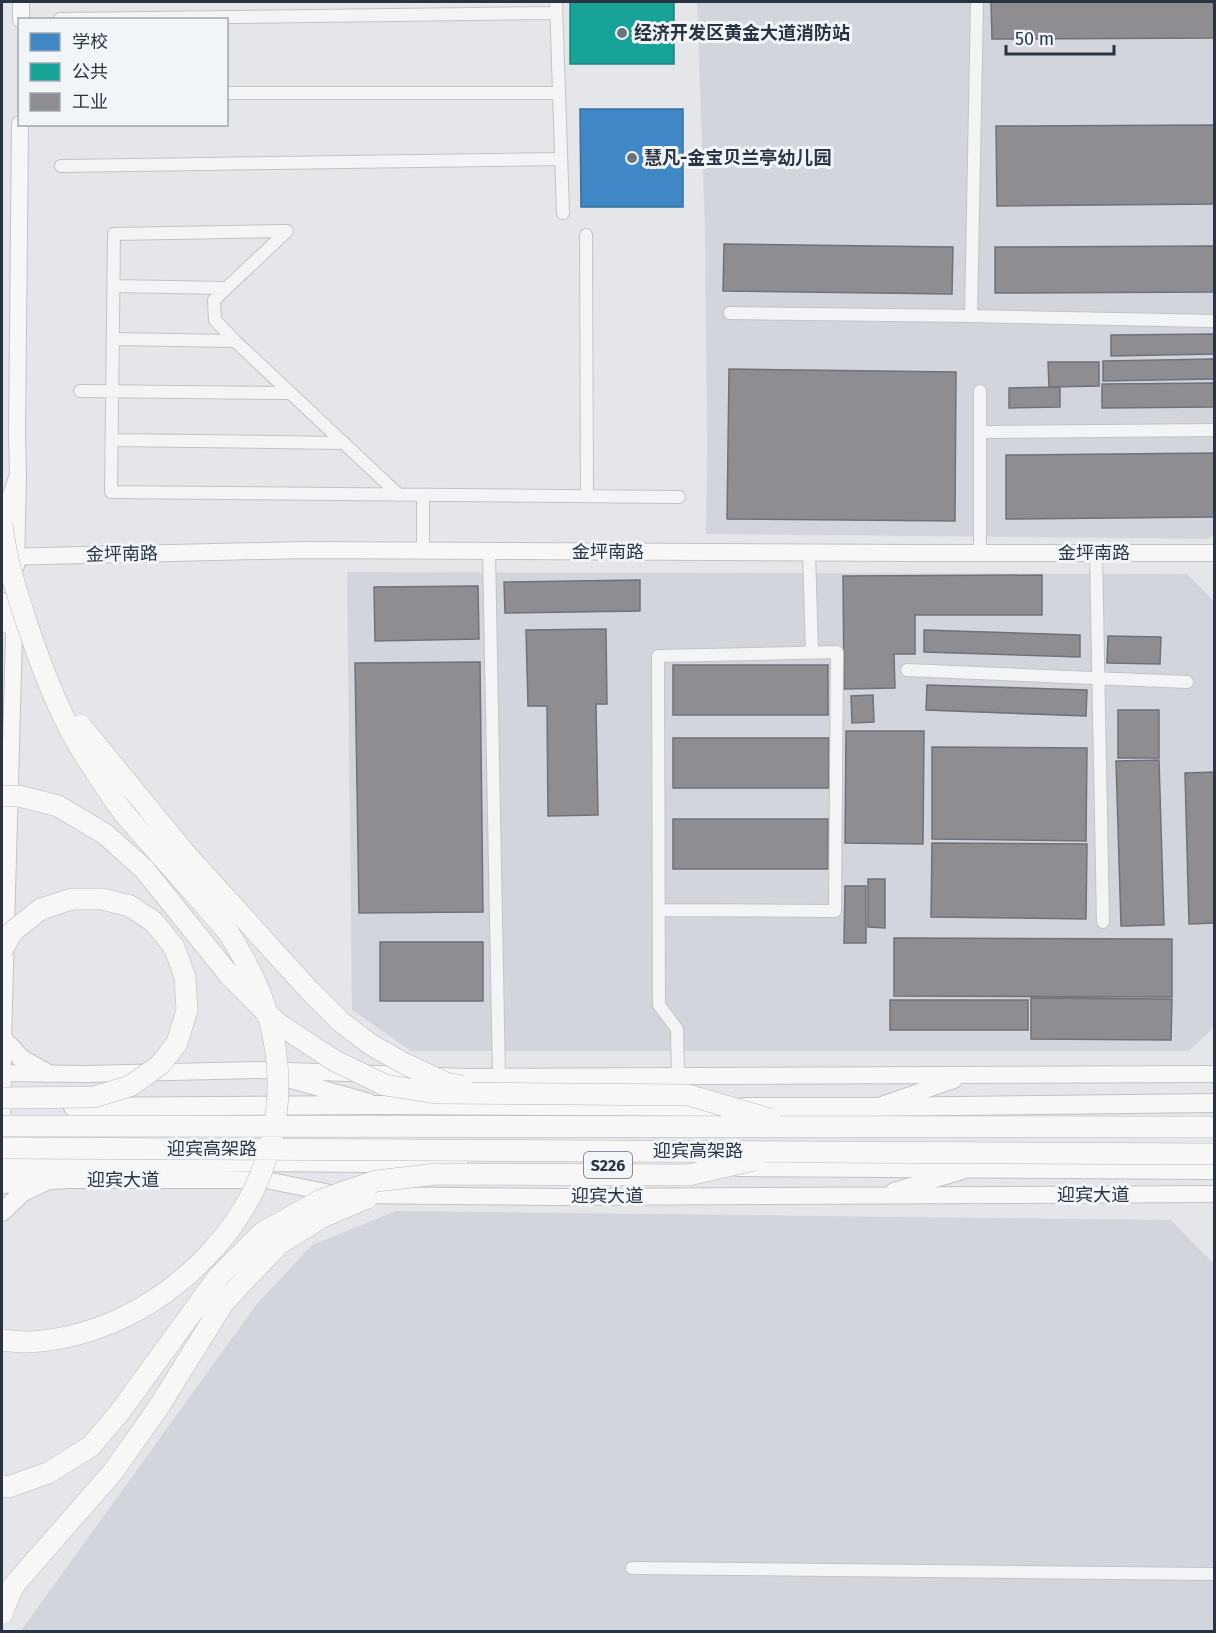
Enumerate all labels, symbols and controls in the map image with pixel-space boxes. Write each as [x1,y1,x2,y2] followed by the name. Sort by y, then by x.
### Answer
[18,18,228,126] legend
[1006,18,1114,56] scale bar
[634,22,850,44] place label: 经济开发区黄金大道消防站
[615,26,629,40] marker: 经济开发区黄金大道消防站
[1015,28,1054,50] text: 50 m
[72,31,108,53] text: 学校
[72,61,108,83] text: 公共
[72,91,108,113] text: 工业
[644,147,831,169] place label: 慧凡-金宝贝兰亭幼儿园
[625,151,639,165] marker: 慧凡-金宝贝兰亭幼儿园
[572,541,644,563] street label: 金坪南路
[86,542,158,566] street label: 金坪南路
[1058,542,1130,564] street label: 金坪南路
[167,1138,257,1160] street label: 迎宾高架路
[653,1140,743,1162] street label: 迎宾高架路
[584,1152,632,1178] road number: S226
[87,1169,159,1191] street label: 迎宾大道
[1057,1184,1129,1206] street label: 迎宾大道
[571,1185,643,1207] street label: 迎宾大道

